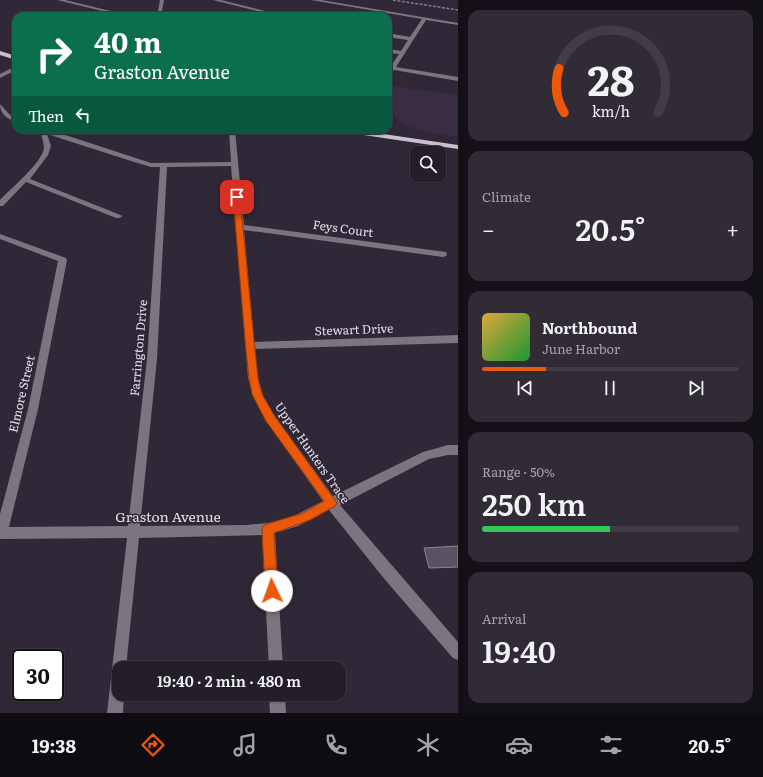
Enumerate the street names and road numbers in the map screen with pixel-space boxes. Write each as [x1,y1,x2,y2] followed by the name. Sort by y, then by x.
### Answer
[312,215,375,241] street label: Feys Court
[125,299,151,397] street label: Farrington Drive
[314,319,394,339] street label: Stewart Drive
[3,353,39,434] street label: Elmore Street
[271,398,355,507] street label: Upper Hunters Trace
[115,506,221,526] street label: Graston Avenue

